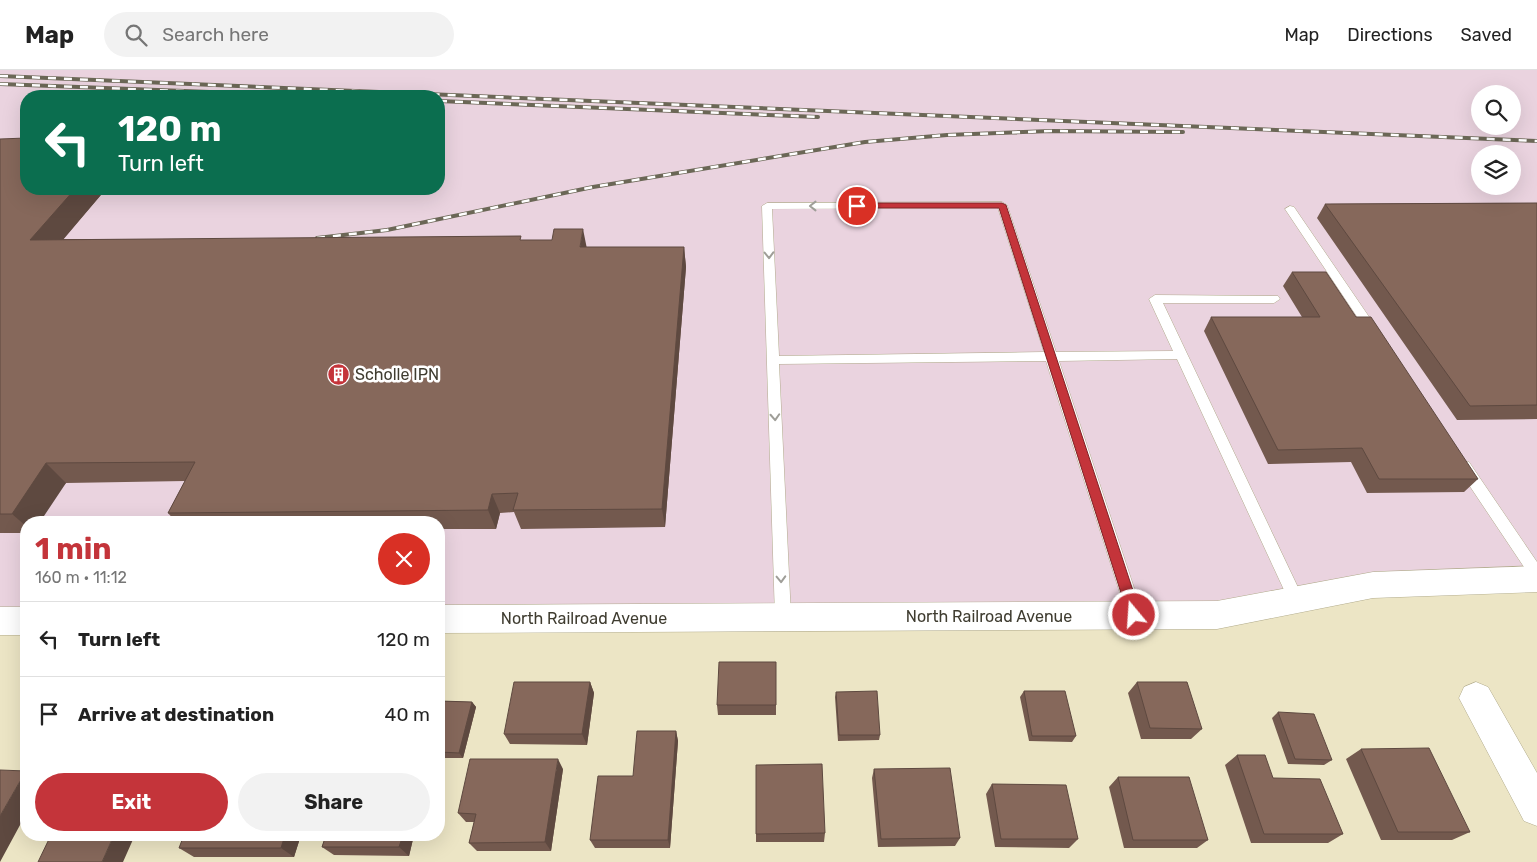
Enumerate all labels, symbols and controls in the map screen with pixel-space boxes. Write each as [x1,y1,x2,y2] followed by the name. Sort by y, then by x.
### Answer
[104,12,454,57] search box
[25,21,74,49] text: Map
[122,21,150,49] icon: search
[162,23,269,46] text: Search here
[1284,24,1319,46] text: Map
[1347,24,1433,46] text: Directions
[1461,24,1512,46] text: Saved
[1471,85,1521,195] map controls
[1471,85,1521,135] button: search
[118,108,221,150] text: 120 m
[35,110,100,175] icon: left
[1471,145,1521,195] button: layers
[118,150,204,177] text: Turn left
[836,185,878,227] pin
[843,192,871,220] icon: arrive
[809,201,817,211] one-way arrow
[764,251,774,259] one-way arrow
[327,362,351,386] building icon: Scholle IPN
[355,365,439,384] place label: Scholle IPN
[769,413,780,421] one-way arrow
[35,531,112,567] text: 1 min
[378,533,430,585] button: close
[35,568,127,587] text: 160 m · 11:12
[776,576,787,584] one-way arrow
[1107,588,1159,640] position arrow
[906,607,1072,626] street label: North Railroad Avenue
[501,609,667,628] street label: North Railroad Avenue
[35,625,63,653] icon: left
[78,628,160,651] text: Turn left
[377,628,430,651] text: 120 m
[35,700,63,728] icon: arrive
[78,703,274,726] text: Arrive at destination
[385,703,430,726] text: 40 m
[35,773,228,831] button: Exit
[238,773,430,831] button: Share

